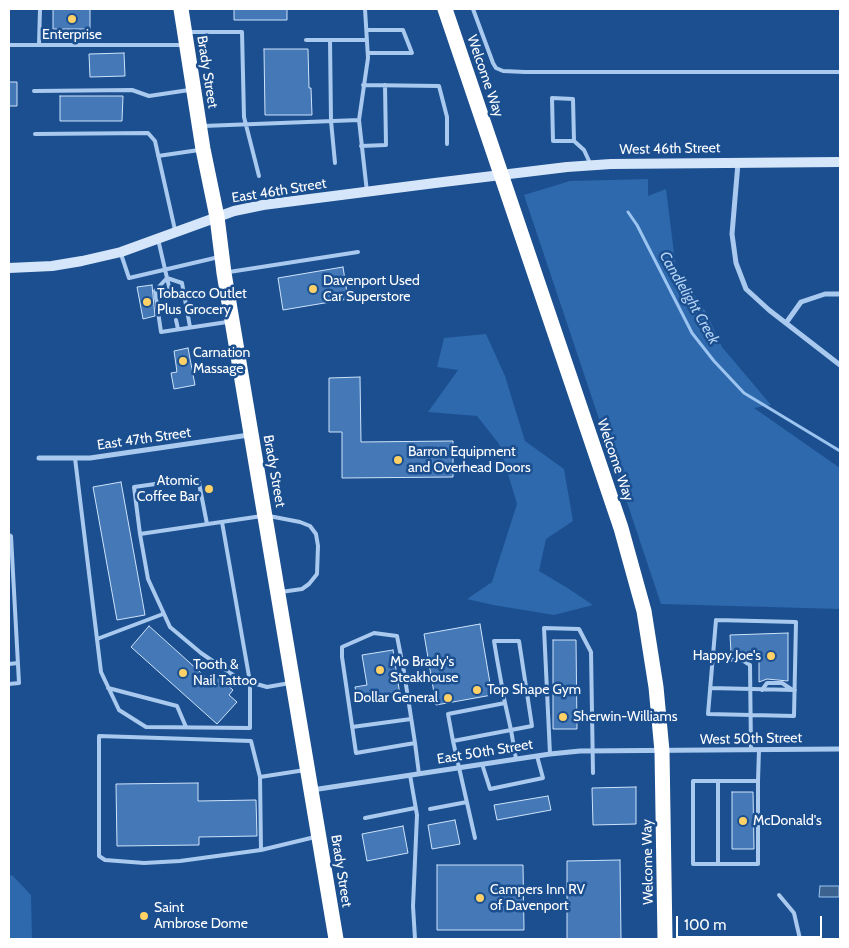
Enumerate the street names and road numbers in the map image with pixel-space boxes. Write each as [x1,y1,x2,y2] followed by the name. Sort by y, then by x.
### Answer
[463,33,507,119] street label: Welcome Way
[193,34,221,110] street label: Brady Street
[619,140,721,158] street label: West 46th Street
[230,175,328,207] street label: East 46th Street
[593,417,637,503] street label: Welcome Way
[96,424,192,454] street label: East 47th Street
[259,433,289,509] street label: Brady Street
[700,730,802,748] street label: West 50th Street
[436,736,534,768] street label: East 50th Street
[639,819,657,905] street label: Welcome Way
[327,833,355,909] street label: Brady Street

